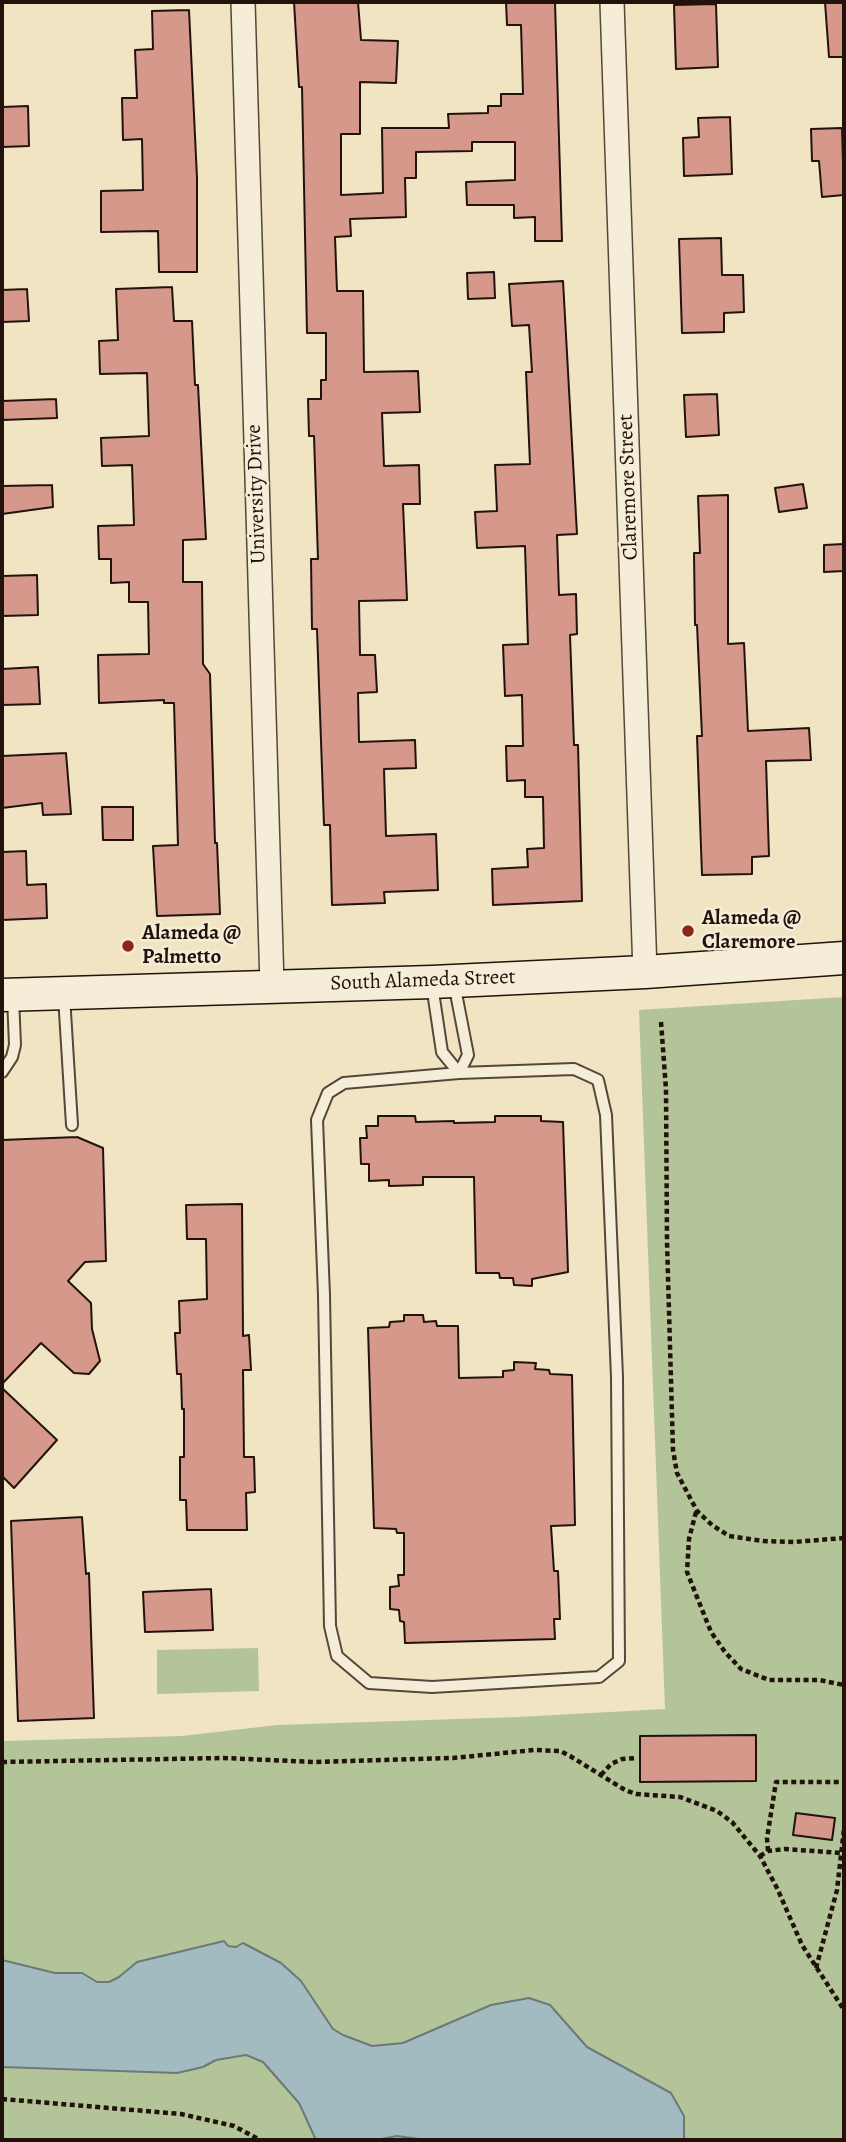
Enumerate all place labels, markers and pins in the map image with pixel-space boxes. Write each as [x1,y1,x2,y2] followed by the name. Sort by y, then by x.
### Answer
[702,906,801,956] place label: Alameda @ Claremore
[142,921,241,971] place label: Alameda @ Palmetto
[680,923,696,939] marker: Alameda @ Claremore
[120,938,136,954] marker: Alameda @ Palmetto

